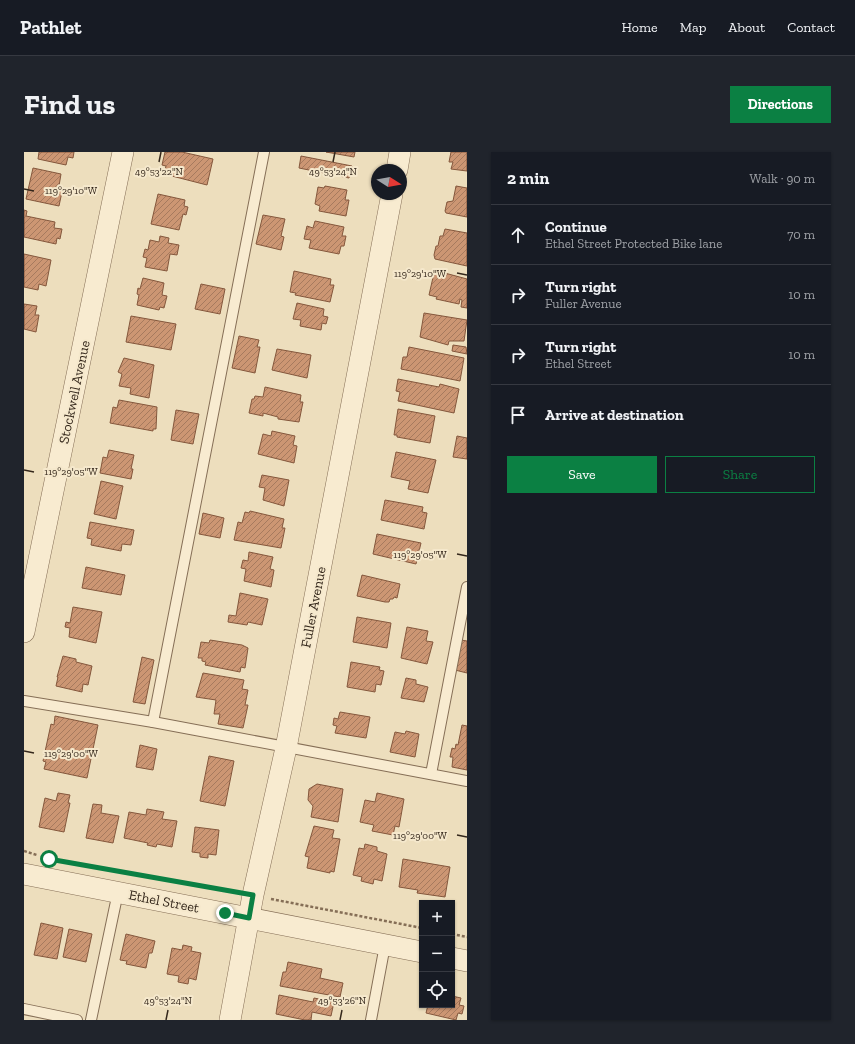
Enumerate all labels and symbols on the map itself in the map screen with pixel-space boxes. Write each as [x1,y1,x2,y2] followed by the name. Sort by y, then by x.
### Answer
[371,164,407,200] north arrow
[135,166,184,178] text: 49°53'22"N
[309,166,358,178] text: 49°53'24"N
[45,185,98,197] text: 119°29'10"W
[394,268,447,280] text: 119°29'10"W
[55,338,94,445] street label: Stockwell Avenue
[44,466,98,478] text: 119°29'05"W
[393,549,447,561] text: 119°29'05"W
[297,565,330,649] street label: Fuller Avenue
[44,748,99,760] text: 119°29'00"W
[393,830,448,842] text: 119°29'00"W
[40,850,58,868] route start
[127,886,201,917] street label: Ethel Street
[216,904,234,922] route end
[144,995,193,1007] text: 49°53'24"N
[318,995,367,1007] text: 49°53'26"N

